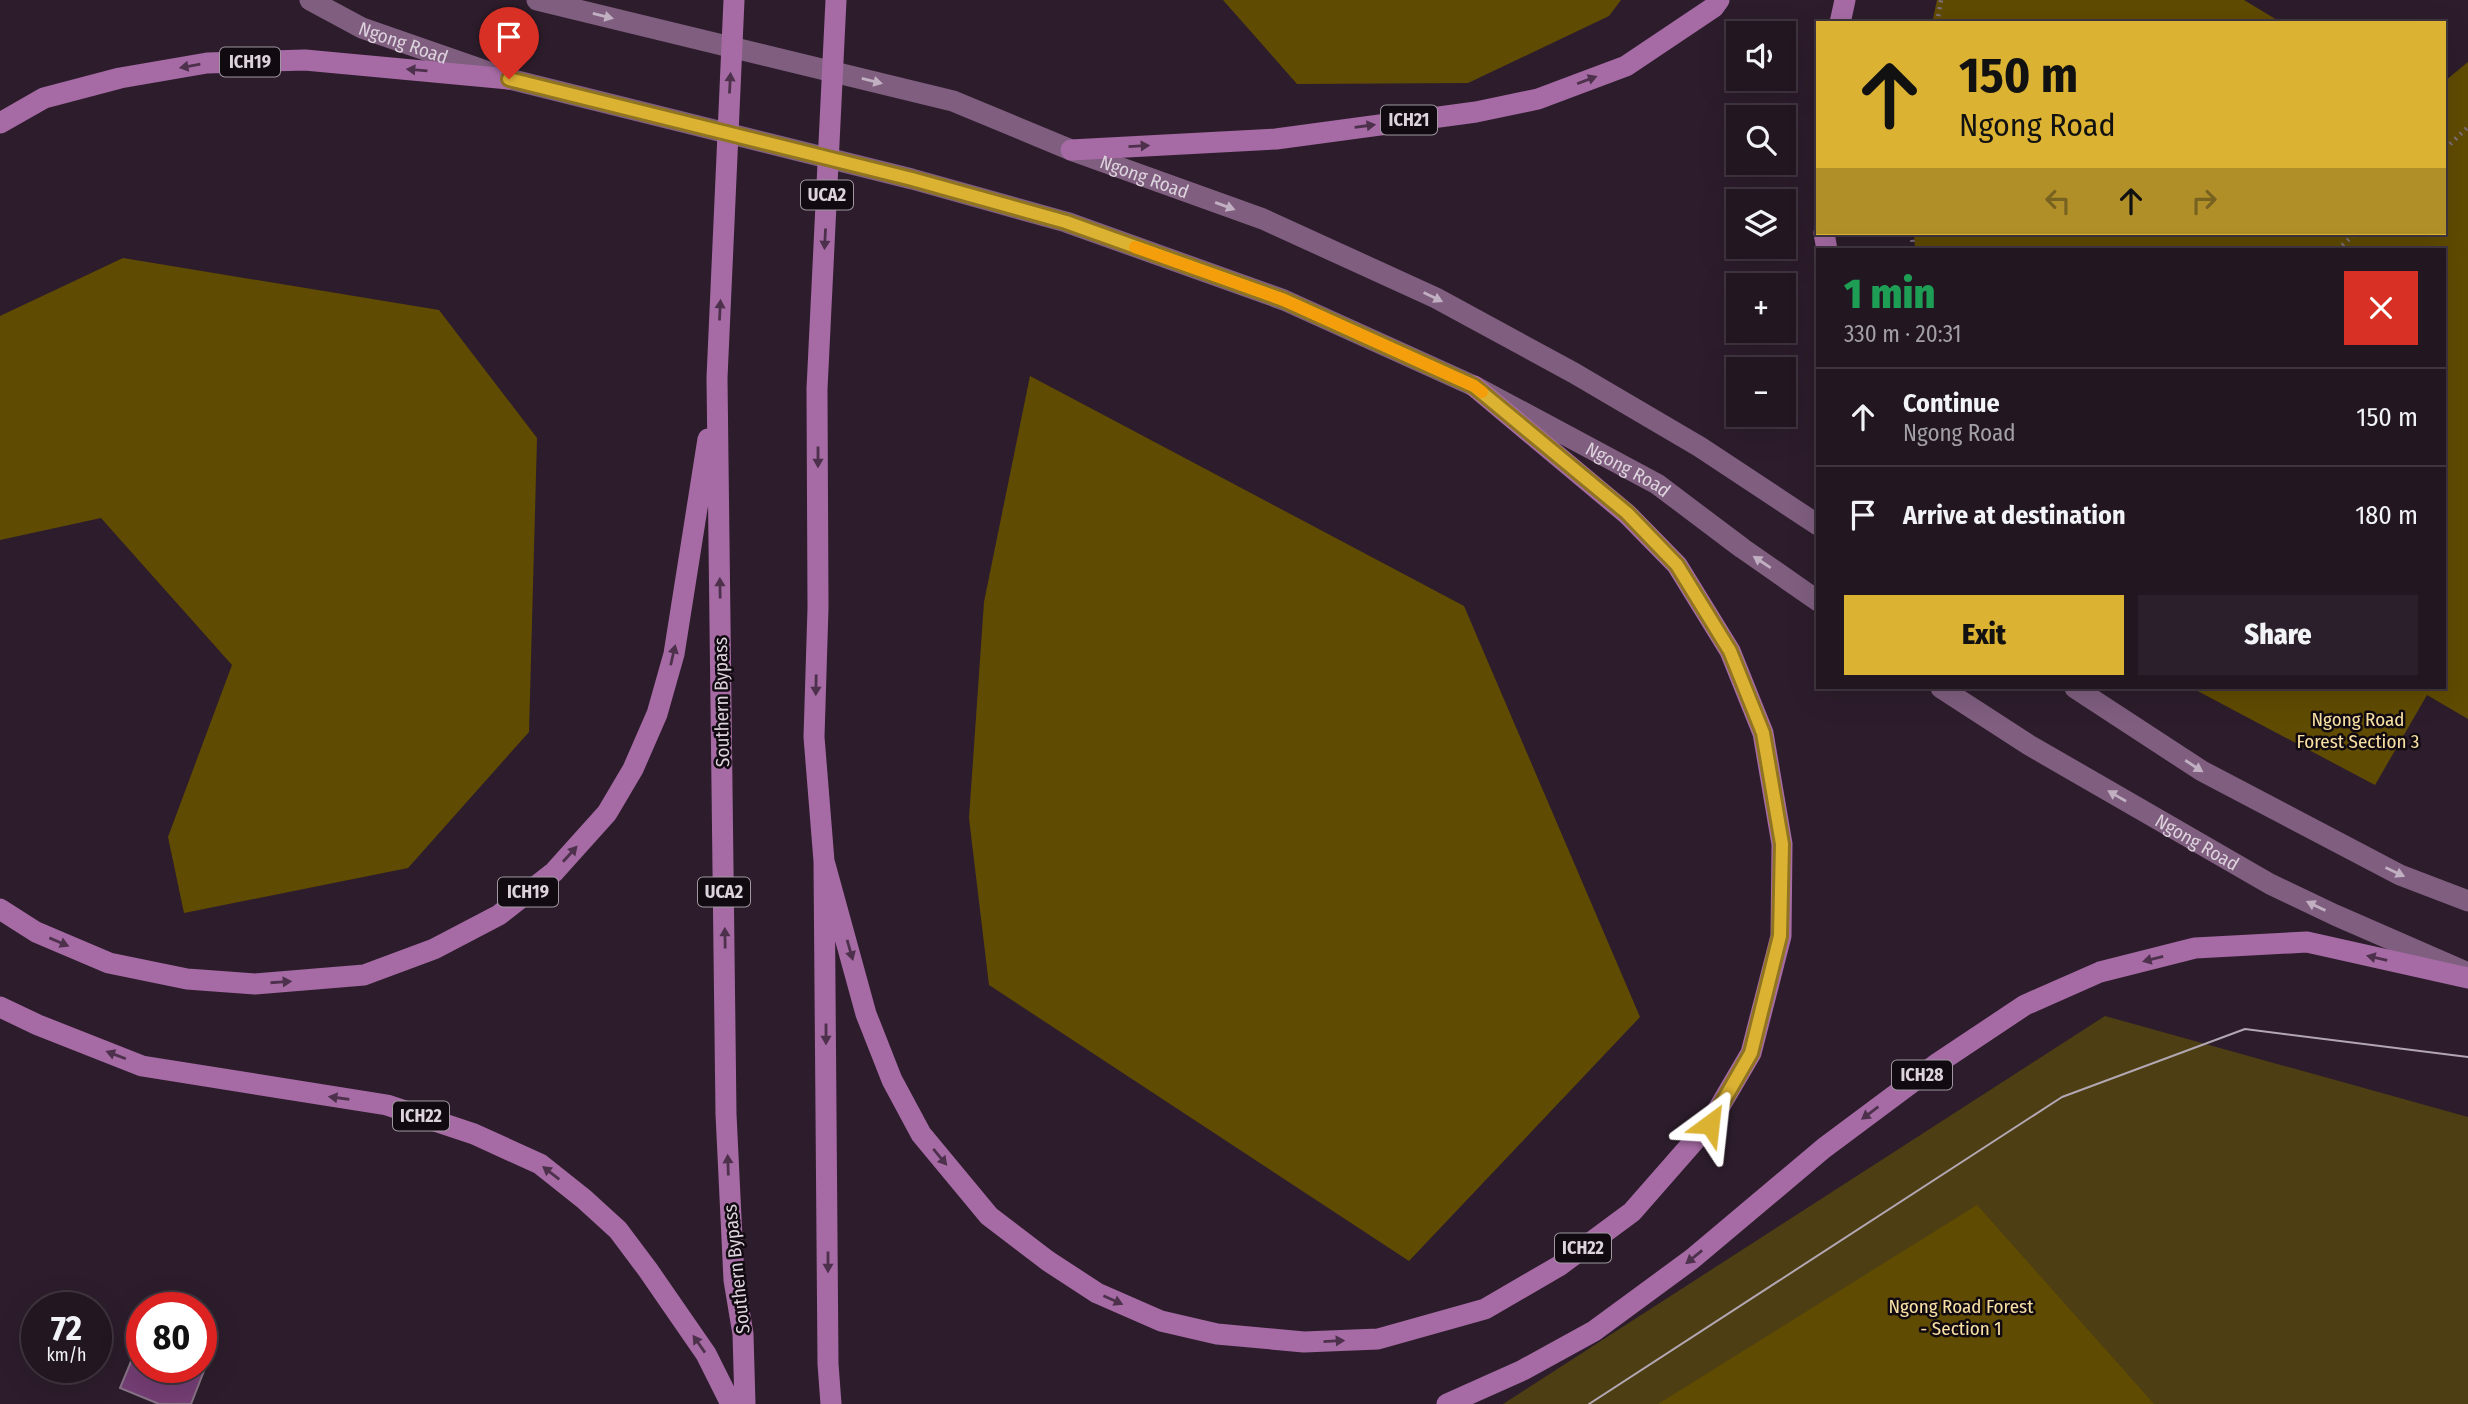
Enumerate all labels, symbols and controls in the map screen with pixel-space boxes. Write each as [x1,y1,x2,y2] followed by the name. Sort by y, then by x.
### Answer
[479,7,539,79] pin
[592,11,614,22] one-way arrow
[356,17,451,69] street label: Ngong Road
[490,18,528,56] icon: arrive
[1726,21,1796,427] map controls
[1726,21,1796,91] button: sound
[1959,46,2078,105] text: 150 m
[220,48,280,76] road number: ICH19
[1844,49,1935,140] icon: ahead
[179,61,201,72] one-way arrow
[405,64,427,75] one-way arrow
[725,72,736,94] one-way arrow
[1576,75,1597,86] one-way arrow
[861,76,883,87] one-way arrow
[1726,105,1796,175] button: search
[1381,106,1437,134] road number: ICH21
[1959,106,2116,144] text: Ngong Road
[1354,120,1376,131] one-way arrow
[1128,140,1150,151] one-way arrow
[1097,150,1192,203] street label: Ngong Road
[801,180,853,210] road number: UCA2
[2039,182,2077,220] icon: left
[2112,182,2150,220] icon: ahead
[2185,182,2223,220] icon: right
[1726,189,1796,259] button: layers
[1214,200,1235,211] one-way arrow
[819,229,830,251] one-way arrow
[1844,269,1935,319] text: 1 min
[2344,271,2418,345] button: close
[1726,273,1796,343] button: +
[1423,291,1443,303] one-way arrow
[715,299,726,321] one-way arrow
[1844,320,1962,348] text: 330 m · 20:31
[1726,357,1796,427] button: −
[1903,388,2000,419] text: Continue
[1844,398,1882,436] icon: ahead
[2356,402,2418,433] text: 150 m
[1903,419,2016,447] text: Ngong Road
[1582,437,1675,502] street label: Ngong Road
[812,447,824,469] one-way arrow
[1844,496,1882,534] icon: arrive
[1903,500,2126,531] text: Arrive at destination
[2355,500,2418,531] text: 180 m
[1753,555,1771,569] one-way arrow
[714,577,726,599] one-way arrow
[1844,595,2124,675] button: Exit
[2138,595,2418,675] button: Share
[709,637,734,767] street label: Southern Bypass
[668,644,679,666] one-way arrow
[810,674,821,696] one-way arrow
[2297,708,2419,753] park label: Ngong Road Forest Section 3
[2184,759,2203,772] one-way arrow
[2107,790,2127,802] one-way arrow
[2151,809,2243,876] street label: Ngong Road
[562,845,578,863] one-way arrow
[2385,866,2405,878] one-way arrow
[498,878,558,906] road number: ICH19
[698,878,750,906] road number: UCA2
[2306,901,2326,912] one-way arrow
[719,927,731,949] one-way arrow
[49,937,70,948] one-way arrow
[845,939,856,961] one-way arrow
[2366,952,2388,963] one-way arrow
[2142,954,2164,965] one-way arrow
[270,976,292,987] one-way arrow
[820,1024,832,1046] one-way arrow
[105,1050,126,1061] one-way arrow
[1892,1060,1952,1090] road number: ICH28
[1673,1087,1747,1161] position arrow
[328,1092,350,1103] one-way arrow
[393,1101,449,1130] road number: ICH22
[1862,1106,1880,1121] one-way arrow
[932,1148,947,1165] one-way arrow
[722,1154,733,1176] one-way arrow
[543,1165,561,1180] one-way arrow
[718,1203,755,1335] street label: Southern Bypass
[1555,1233,1611,1262] road number: ICH22
[1685,1249,1703,1264] one-way arrow
[822,1251,833,1273] one-way arrow
[126,1292,217,1383] speed limit sign: 80
[1103,1294,1123,1306] one-way arrow
[1889,1295,2034,1340] park label: Ngong Road Forest - Section 1
[51,1307,82,1349] text: 72
[692,1335,706,1353] one-way arrow
[1324,1335,1346,1346] one-way arrow
[46,1344,87,1366] text: km/h

